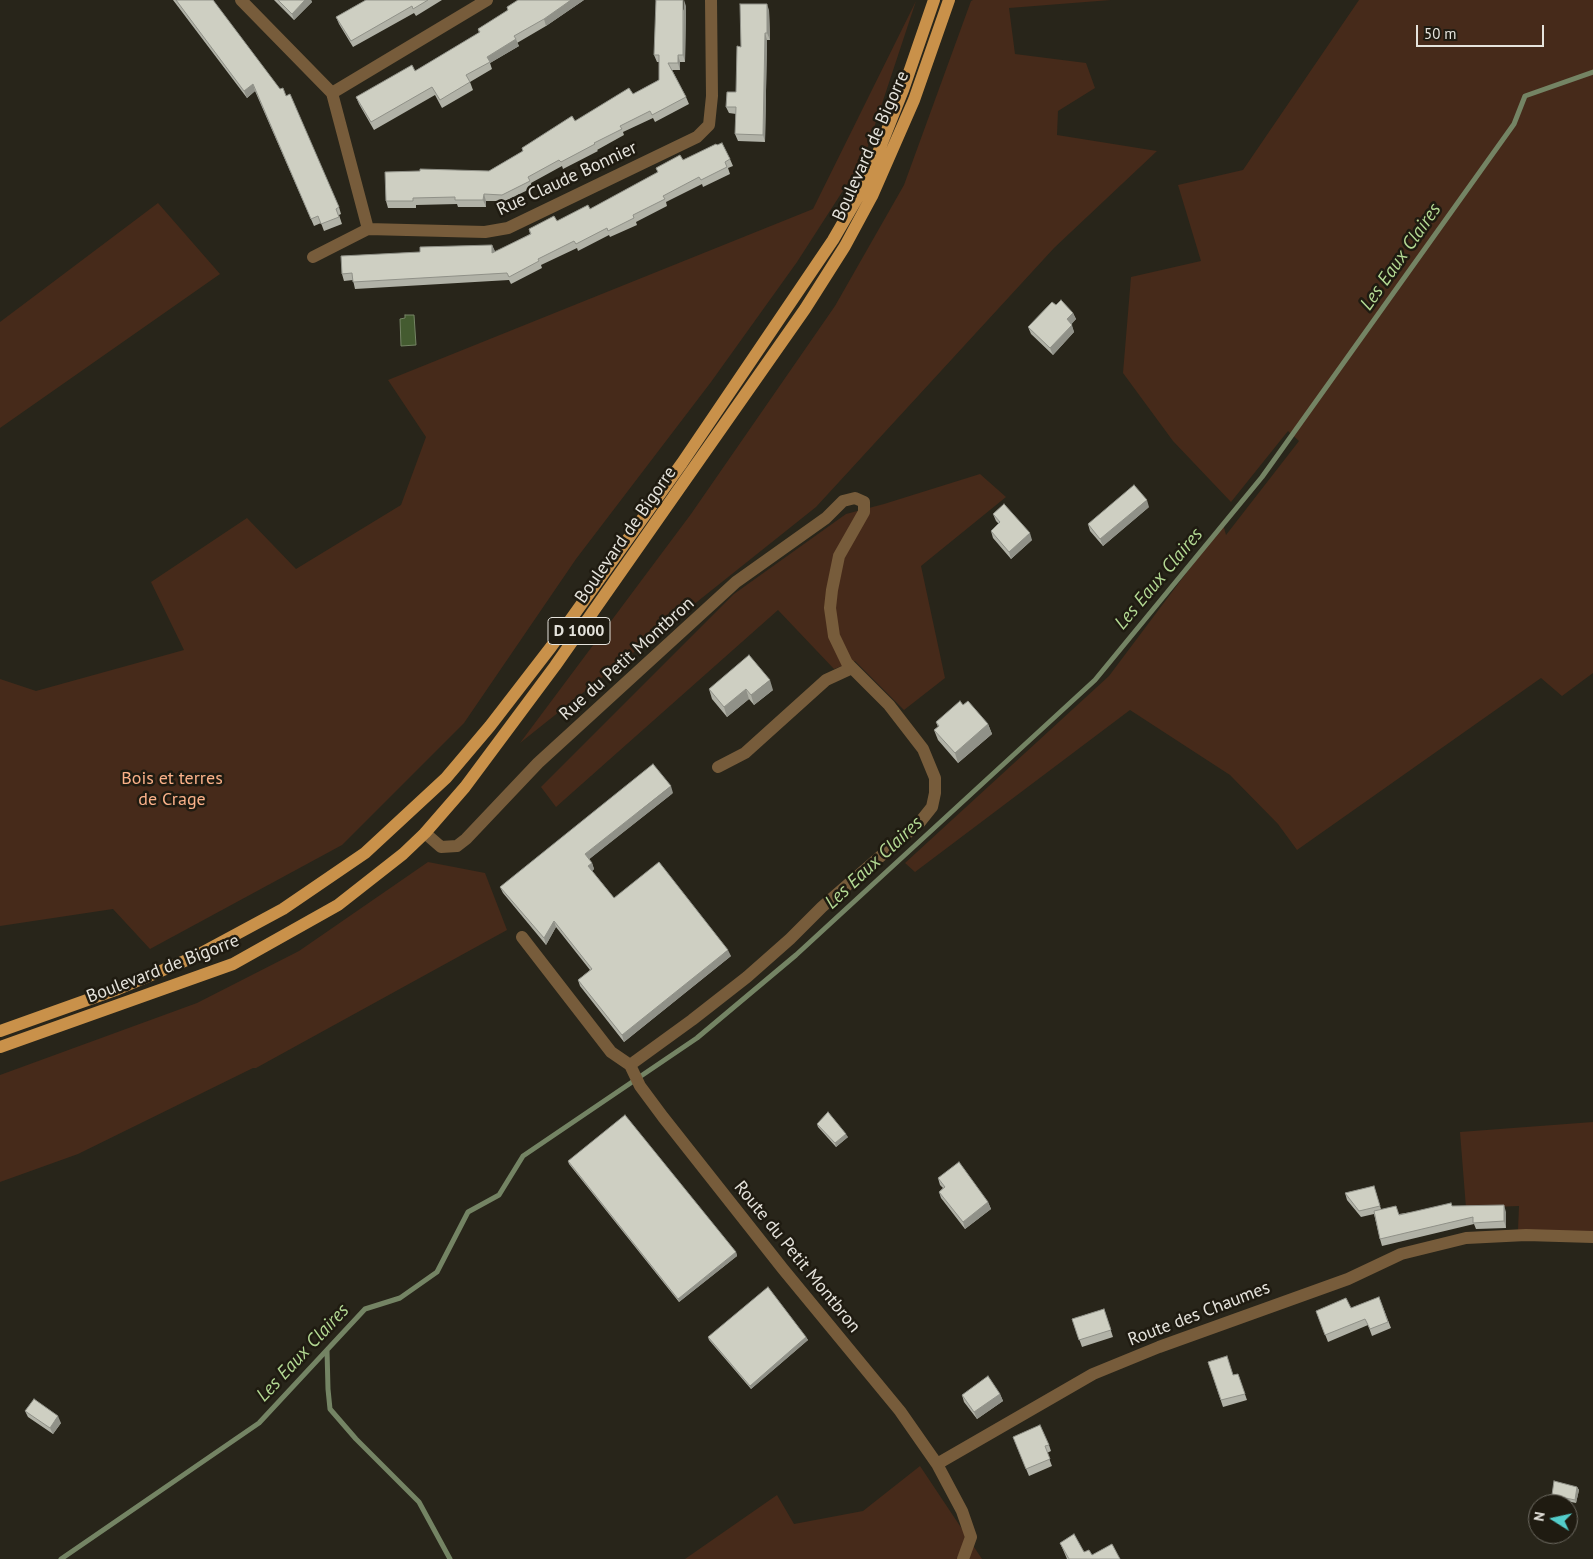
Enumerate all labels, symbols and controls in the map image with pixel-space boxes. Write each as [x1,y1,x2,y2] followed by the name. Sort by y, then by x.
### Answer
[1418,15,1546,47] scale bar
[1424,24,1457,43] text: 50 m
[828,68,914,224] street label: Boulevard de Bigorre
[494,137,640,221] street label: Rue Claude Bonnier
[1356,199,1446,315] water label: Les Eaux Claires
[571,463,681,607] street label: Boulevard de Bigorre
[1110,524,1208,634] water label: Les Eaux Claires
[555,593,699,725] street label: Rue du Petit Montbron
[548,618,610,644] road number: D 1000
[121,768,223,811] park label: Bois et terres de Crage
[820,812,928,914] water label: Les Eaux Claires
[84,930,242,1008] street label: Boulevard de Bigorre
[729,1177,865,1337] street label: Route du Petit Montbron
[1125,1277,1273,1351] street label: Route des Chaumes
[252,1299,354,1407] water label: Les Eaux Claires
[1528,1494,1578,1544] north arrow
[1530,1510,1549,1523] text: N

